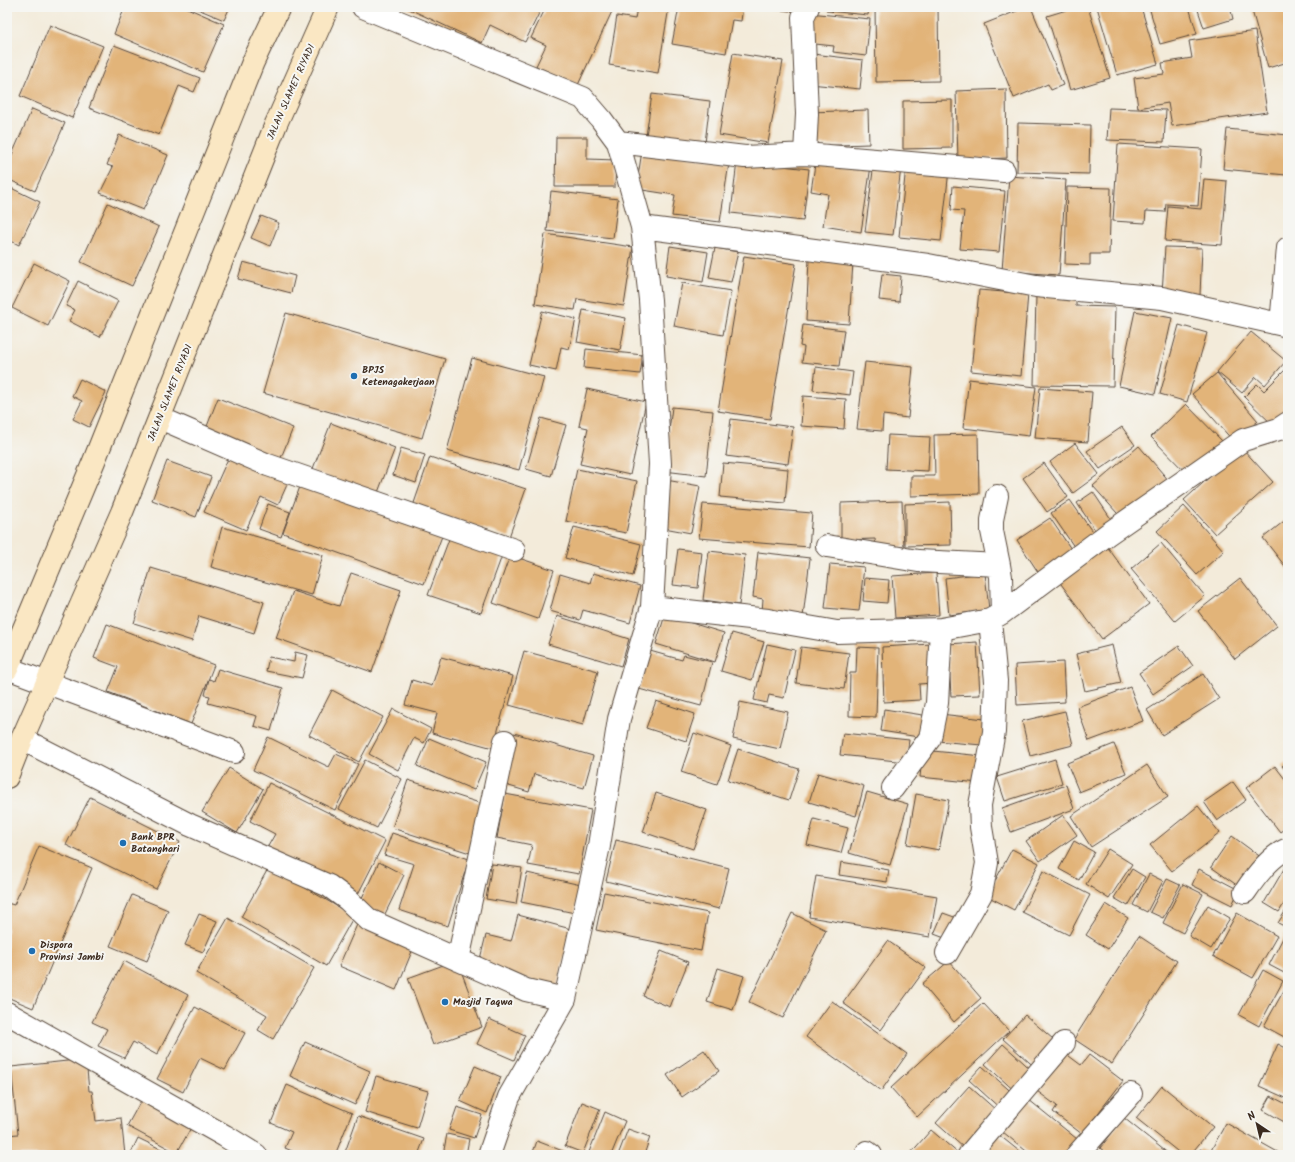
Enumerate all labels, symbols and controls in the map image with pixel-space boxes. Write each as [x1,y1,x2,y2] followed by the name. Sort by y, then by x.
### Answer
[263,42,319,142] street label: JALAN SLAMET RIYADI
[143,342,197,444] street label: JALAN SLAMET RIYADI
[362,362,435,390] place label: BPJS Ketenagakerjaan
[349,371,359,381] marker: BPJS Ketenagakerjaan
[131,829,180,857] place label: Bank BPR Batanghari
[118,838,128,848] marker: Bank BPR Batanghari
[40,937,104,965] place label: Dispora Provinsi Jambi
[27,946,37,956] marker: Dispora Provinsi Jambi
[453,994,513,1010] place label: Masjid Taqwa
[440,997,450,1007] marker: Masjid Taqwa
[1237,1104,1277,1144] north arrow
[1244,1107,1260,1126] text: N

